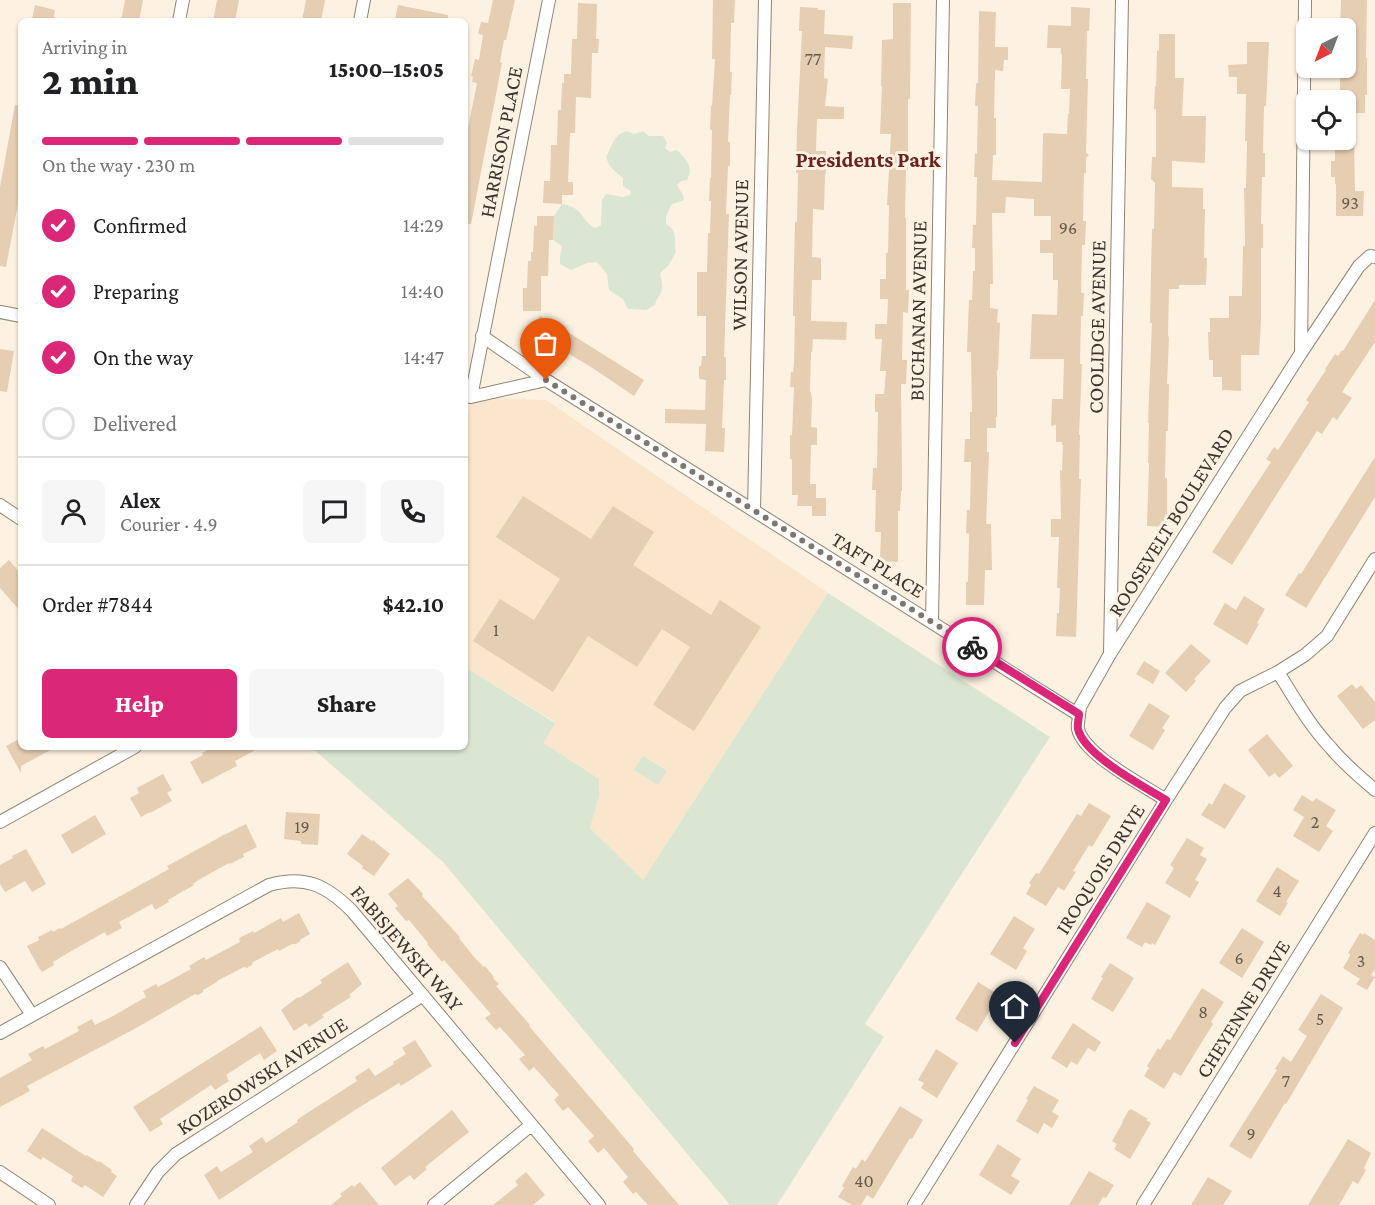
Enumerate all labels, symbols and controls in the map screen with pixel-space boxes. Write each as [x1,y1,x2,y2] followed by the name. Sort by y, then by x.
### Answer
[1296,18,1356,78] north arrow
[1296,18,1356,150] map controls
[42,36,127,58] text: Arriving in
[805,49,821,69] house number: 77
[329,57,444,82] text: 15:00–15:05
[42,59,138,102] text: 2 min
[475,64,527,220] street label: HARRISON PLACE
[1296,90,1356,150] button: locate
[796,147,942,172] district label: Presidents Park
[42,154,195,176] text: On the way · 230 m
[727,179,753,331] street label: WILSON AVENUE
[1341,193,1359,213] house number: 93
[42,209,75,242] icon: check
[93,213,187,238] text: Confirmed
[403,214,444,236] text: 14:29
[1059,218,1077,238] house number: 96
[904,221,932,401] street label: BUCHANAN AVENUE
[1083,240,1111,414] street label: COOLIDGE AVENUE
[42,275,75,308] icon: check
[93,279,179,304] text: Preparing
[401,280,444,302] text: 14:40
[520,318,571,380] pin
[529,327,562,360] icon: bag
[42,341,75,374] icon: check
[93,345,193,370] text: On the way
[404,346,444,368] text: 14:47
[93,411,177,436] text: Delivered
[1103,423,1239,621] street label: ROOSEVELT BOULEVARD
[42,480,105,543] button: person
[303,480,366,543] button: chat
[381,480,444,543] button: phone
[120,488,161,513] text: Alex
[120,513,218,535] text: Courier · 4.9
[827,527,929,603] street label: TAFT PLACE
[42,592,153,617] text: Order #7844
[382,592,444,617] text: $42.10
[942,617,1002,677] courier
[493,620,499,640] house number: 1
[956,631,989,664] icon: bike
[42,669,237,738] button: Help
[249,669,444,738] button: Share
[1050,799,1150,939] street label: IROQUOIS DRIVE
[1311,812,1319,832] house number: 2
[294,817,310,837] house number: 19
[346,880,469,1017] street label: FABISJEWSKI WAY
[1272,881,1282,901] house number: 4
[1191,936,1295,1082] street label: CHEYENNE DRIVE
[1234,948,1244,968] house number: 6
[1357,951,1365,971] house number: 3
[989,981,1040,1043] pin
[998,990,1031,1023] icon: home
[1198,1002,1208,1022] house number: 8
[1316,1009,1324,1029] house number: 5
[172,1012,352,1140] street label: KOZEROWSKI AVENUE
[1282,1071,1290,1091] house number: 7
[1246,1124,1256,1144] house number: 9
[854,1171,874,1191] house number: 40

